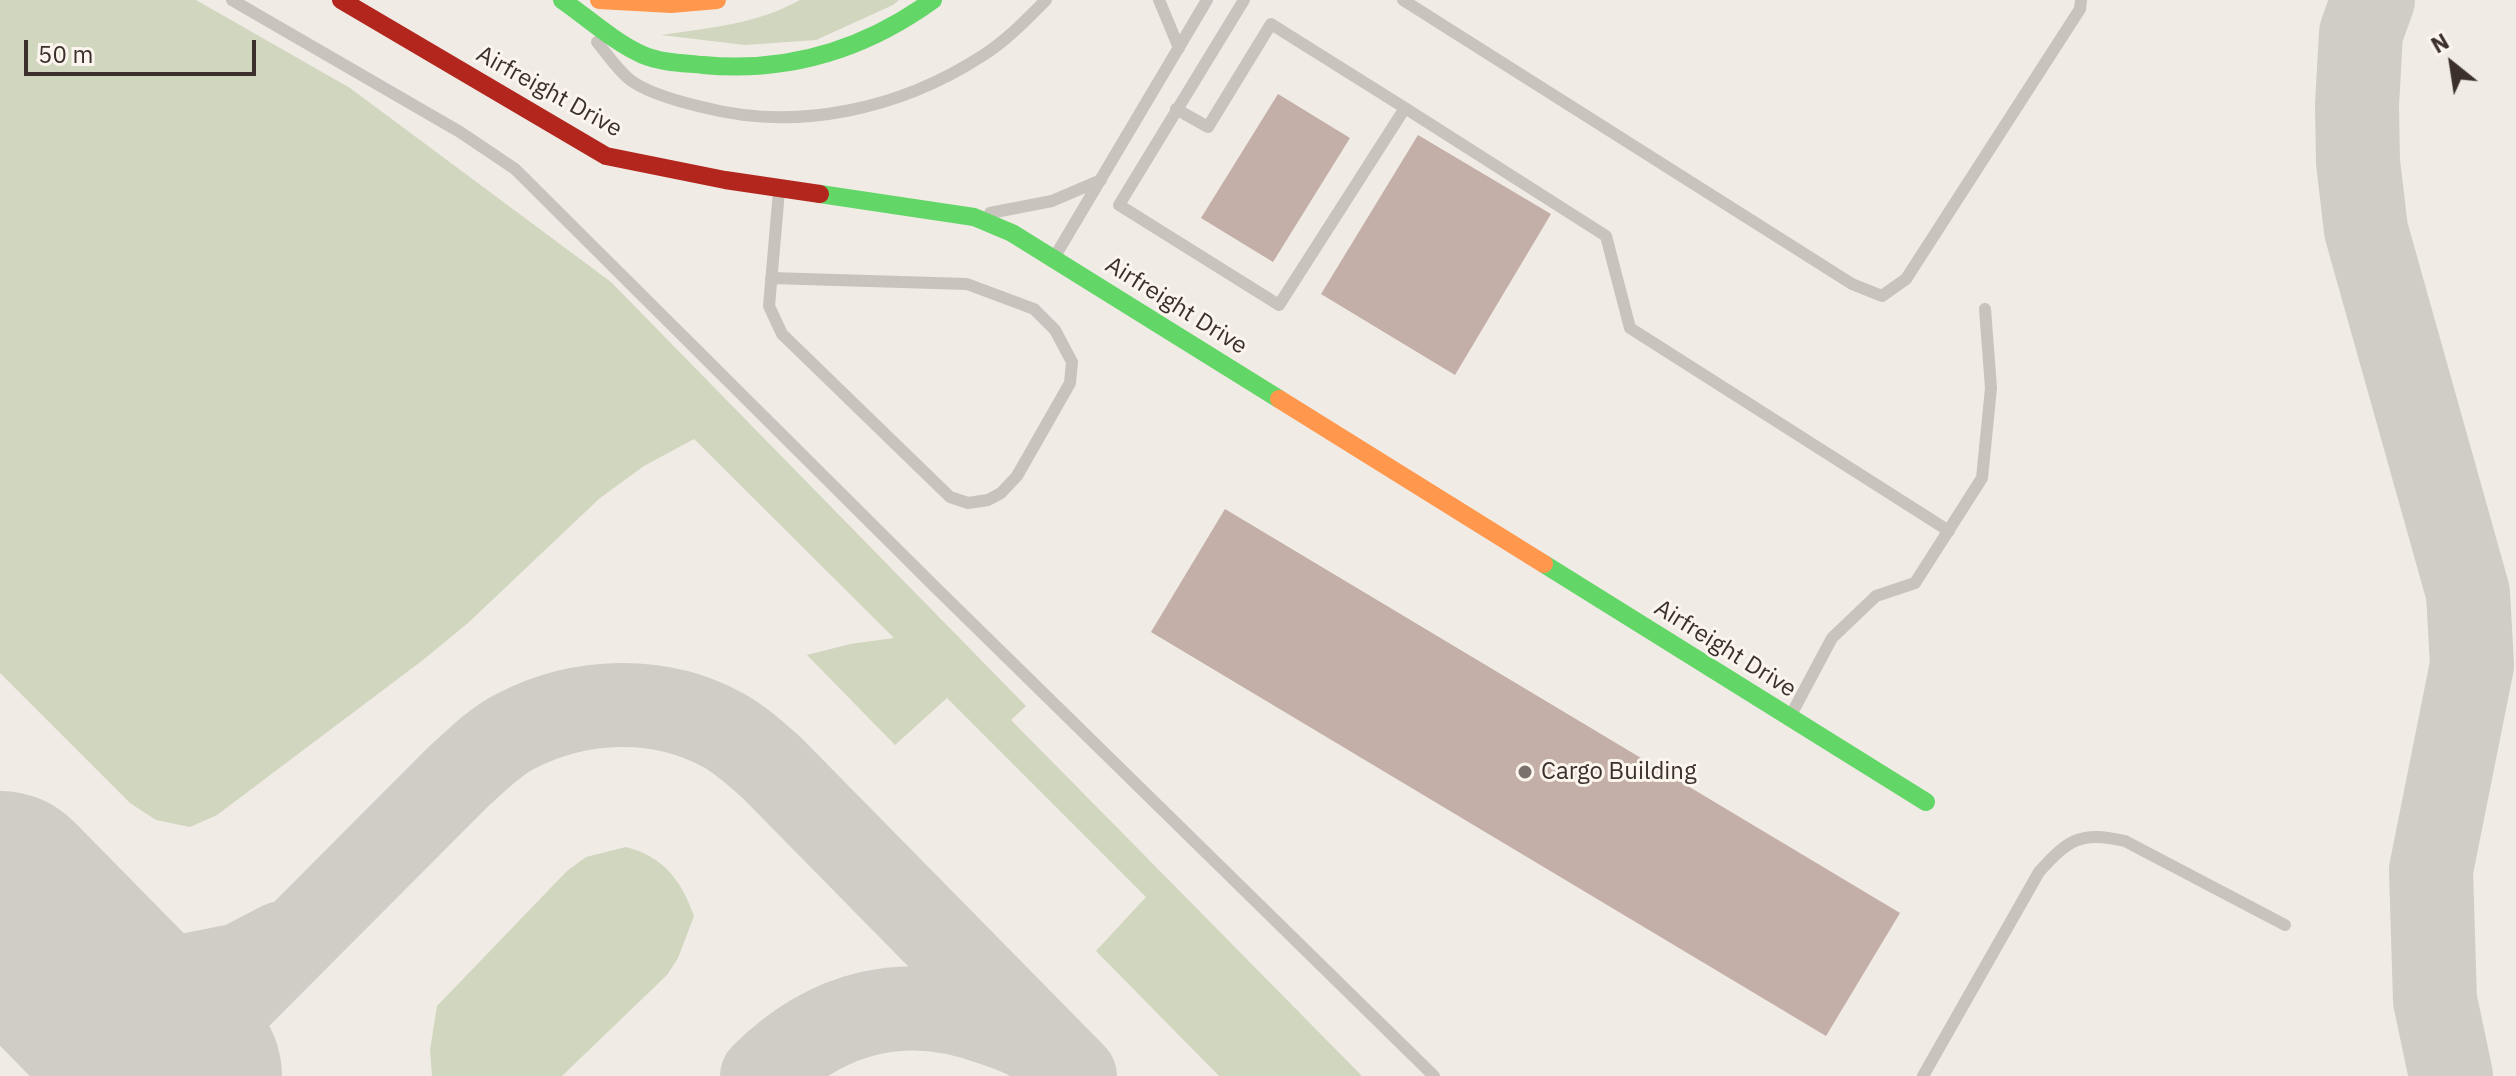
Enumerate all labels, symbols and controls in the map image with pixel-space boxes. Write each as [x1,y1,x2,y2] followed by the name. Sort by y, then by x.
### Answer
[28,24,260,74] scale bar
[2412,24,2492,104] north arrow
[2426,26,2454,59] text: N
[38,38,93,70] text: 50 m
[471,40,627,144] street label: Airfreight Drive
[1100,251,1252,361] street label: Airfreight Drive
[1649,594,1801,704] street label: Airfreight Drive
[1541,758,1697,786] place label: Cargo Building
[1516,763,1534,781] marker: Cargo Building

